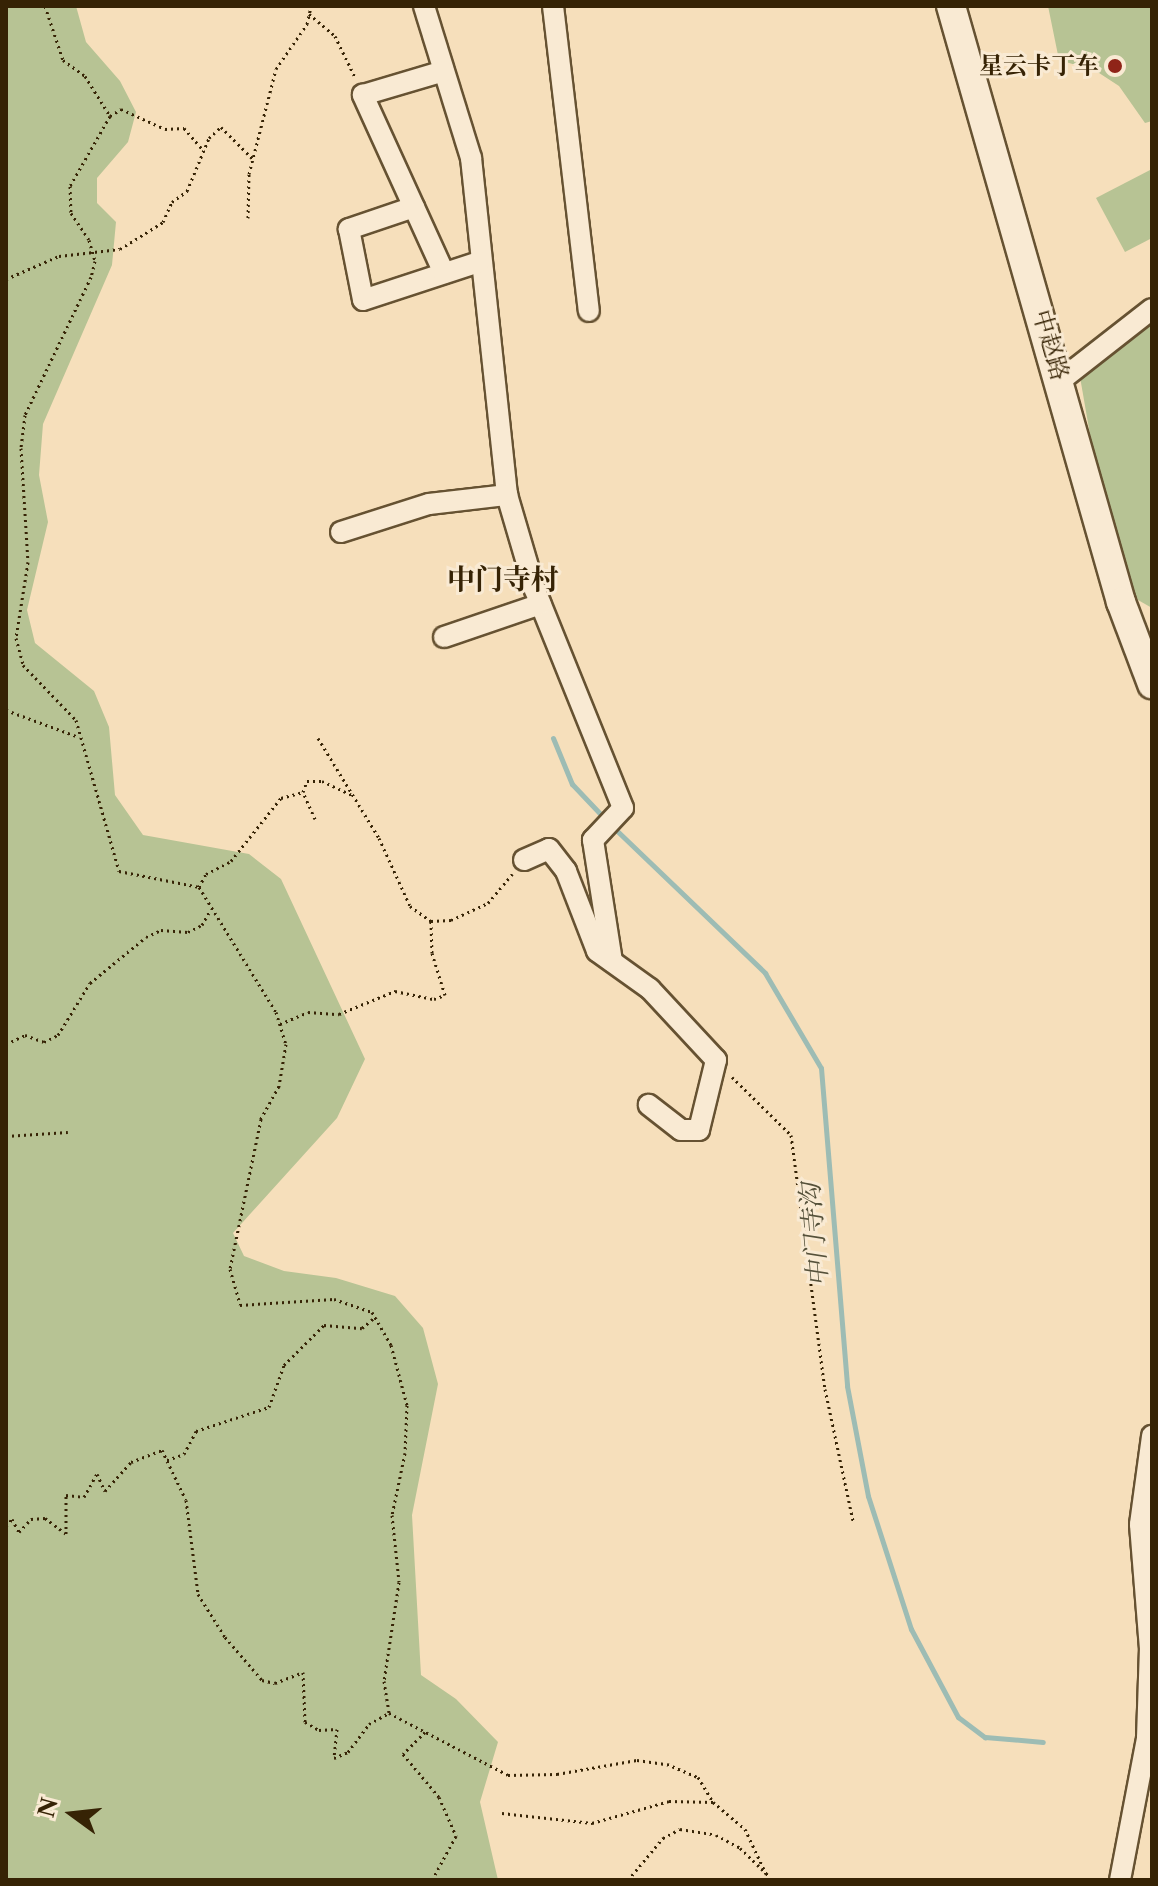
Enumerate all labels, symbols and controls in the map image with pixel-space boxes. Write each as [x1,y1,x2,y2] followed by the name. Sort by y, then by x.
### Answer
[979,52,1099,80] place label: 星云卡丁车
[1106,57,1124,75] marker: 星云卡丁车
[1027,306,1075,384] street label: 中赵路
[447,562,559,596] district label: 中门寺村
[795,1182,835,1288] water label: 中门寺沟
[32,1774,112,1854] north arrow
[33,1795,64,1820] text: N

